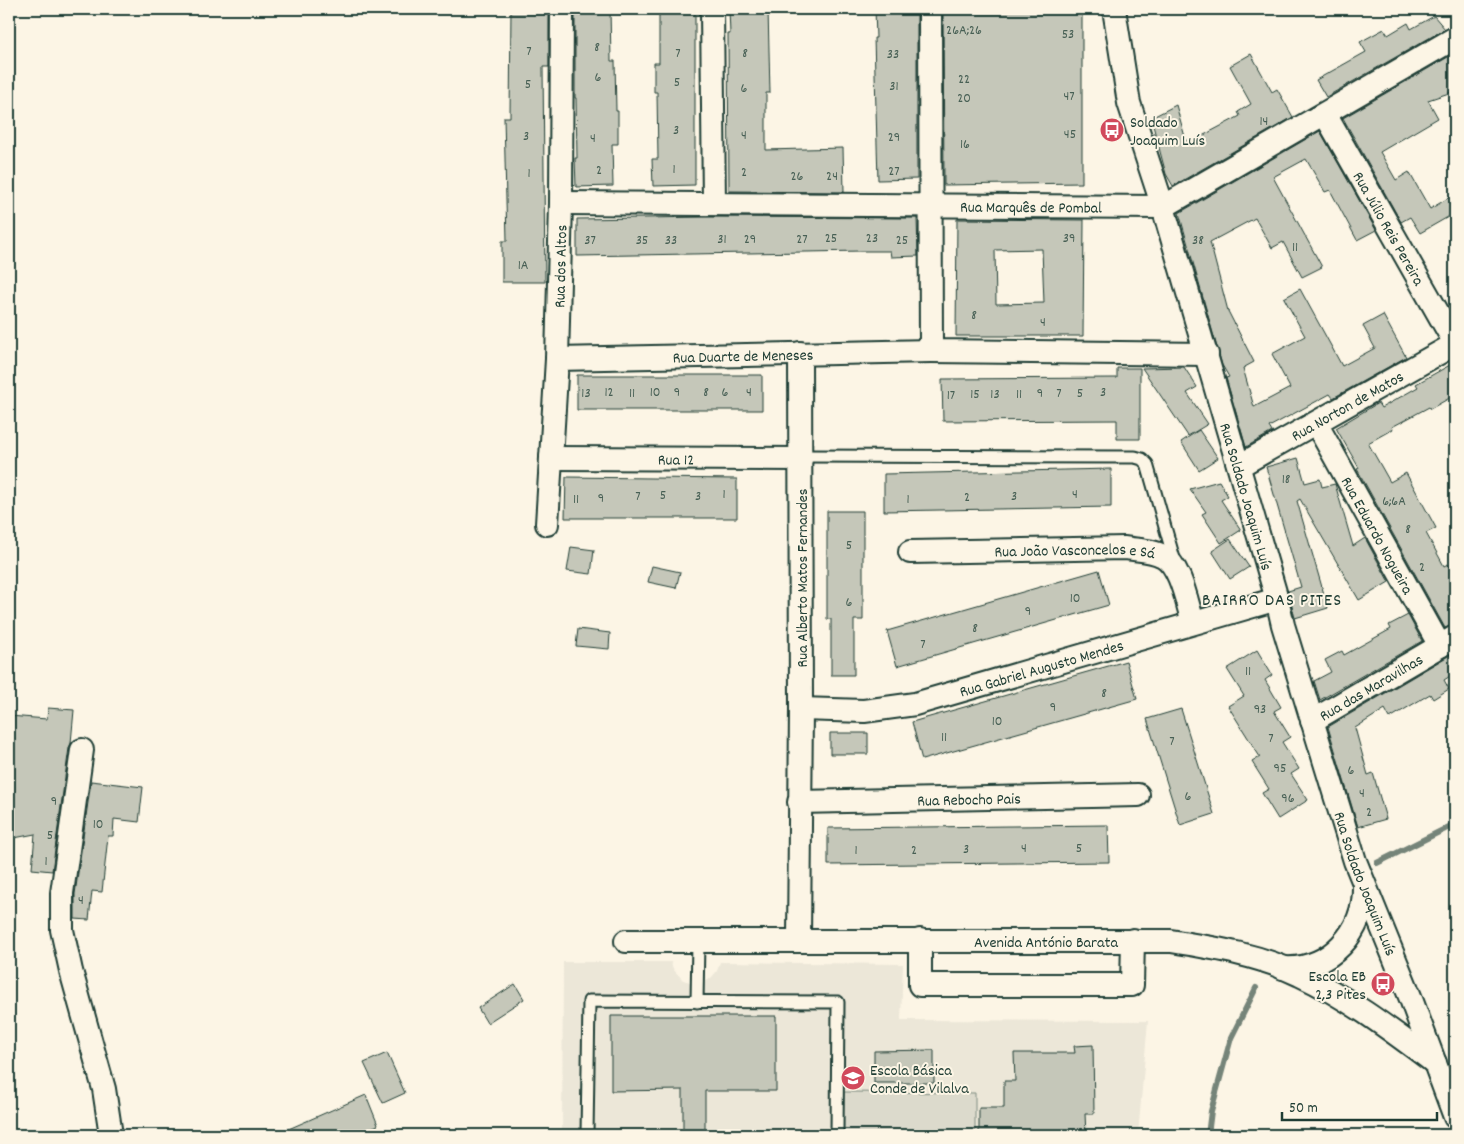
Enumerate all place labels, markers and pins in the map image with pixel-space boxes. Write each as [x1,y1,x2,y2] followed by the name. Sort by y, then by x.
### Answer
[1130,112,1205,153] place label: Soldado Joaquim Luís
[1099,117,1125,143] bus stop icon: Soldado Joaquim Luís
[1309,966,1366,1007] place label: Escola EB 2,3 Pites
[1370,971,1396,997] bus stop icon: Escola EB 2,3 Pites
[870,1060,969,1101] place label: Escola Básica Conde de Vilalva
[840,1065,866,1091] school or university icon: Escola Básica Conde de Vilalva

